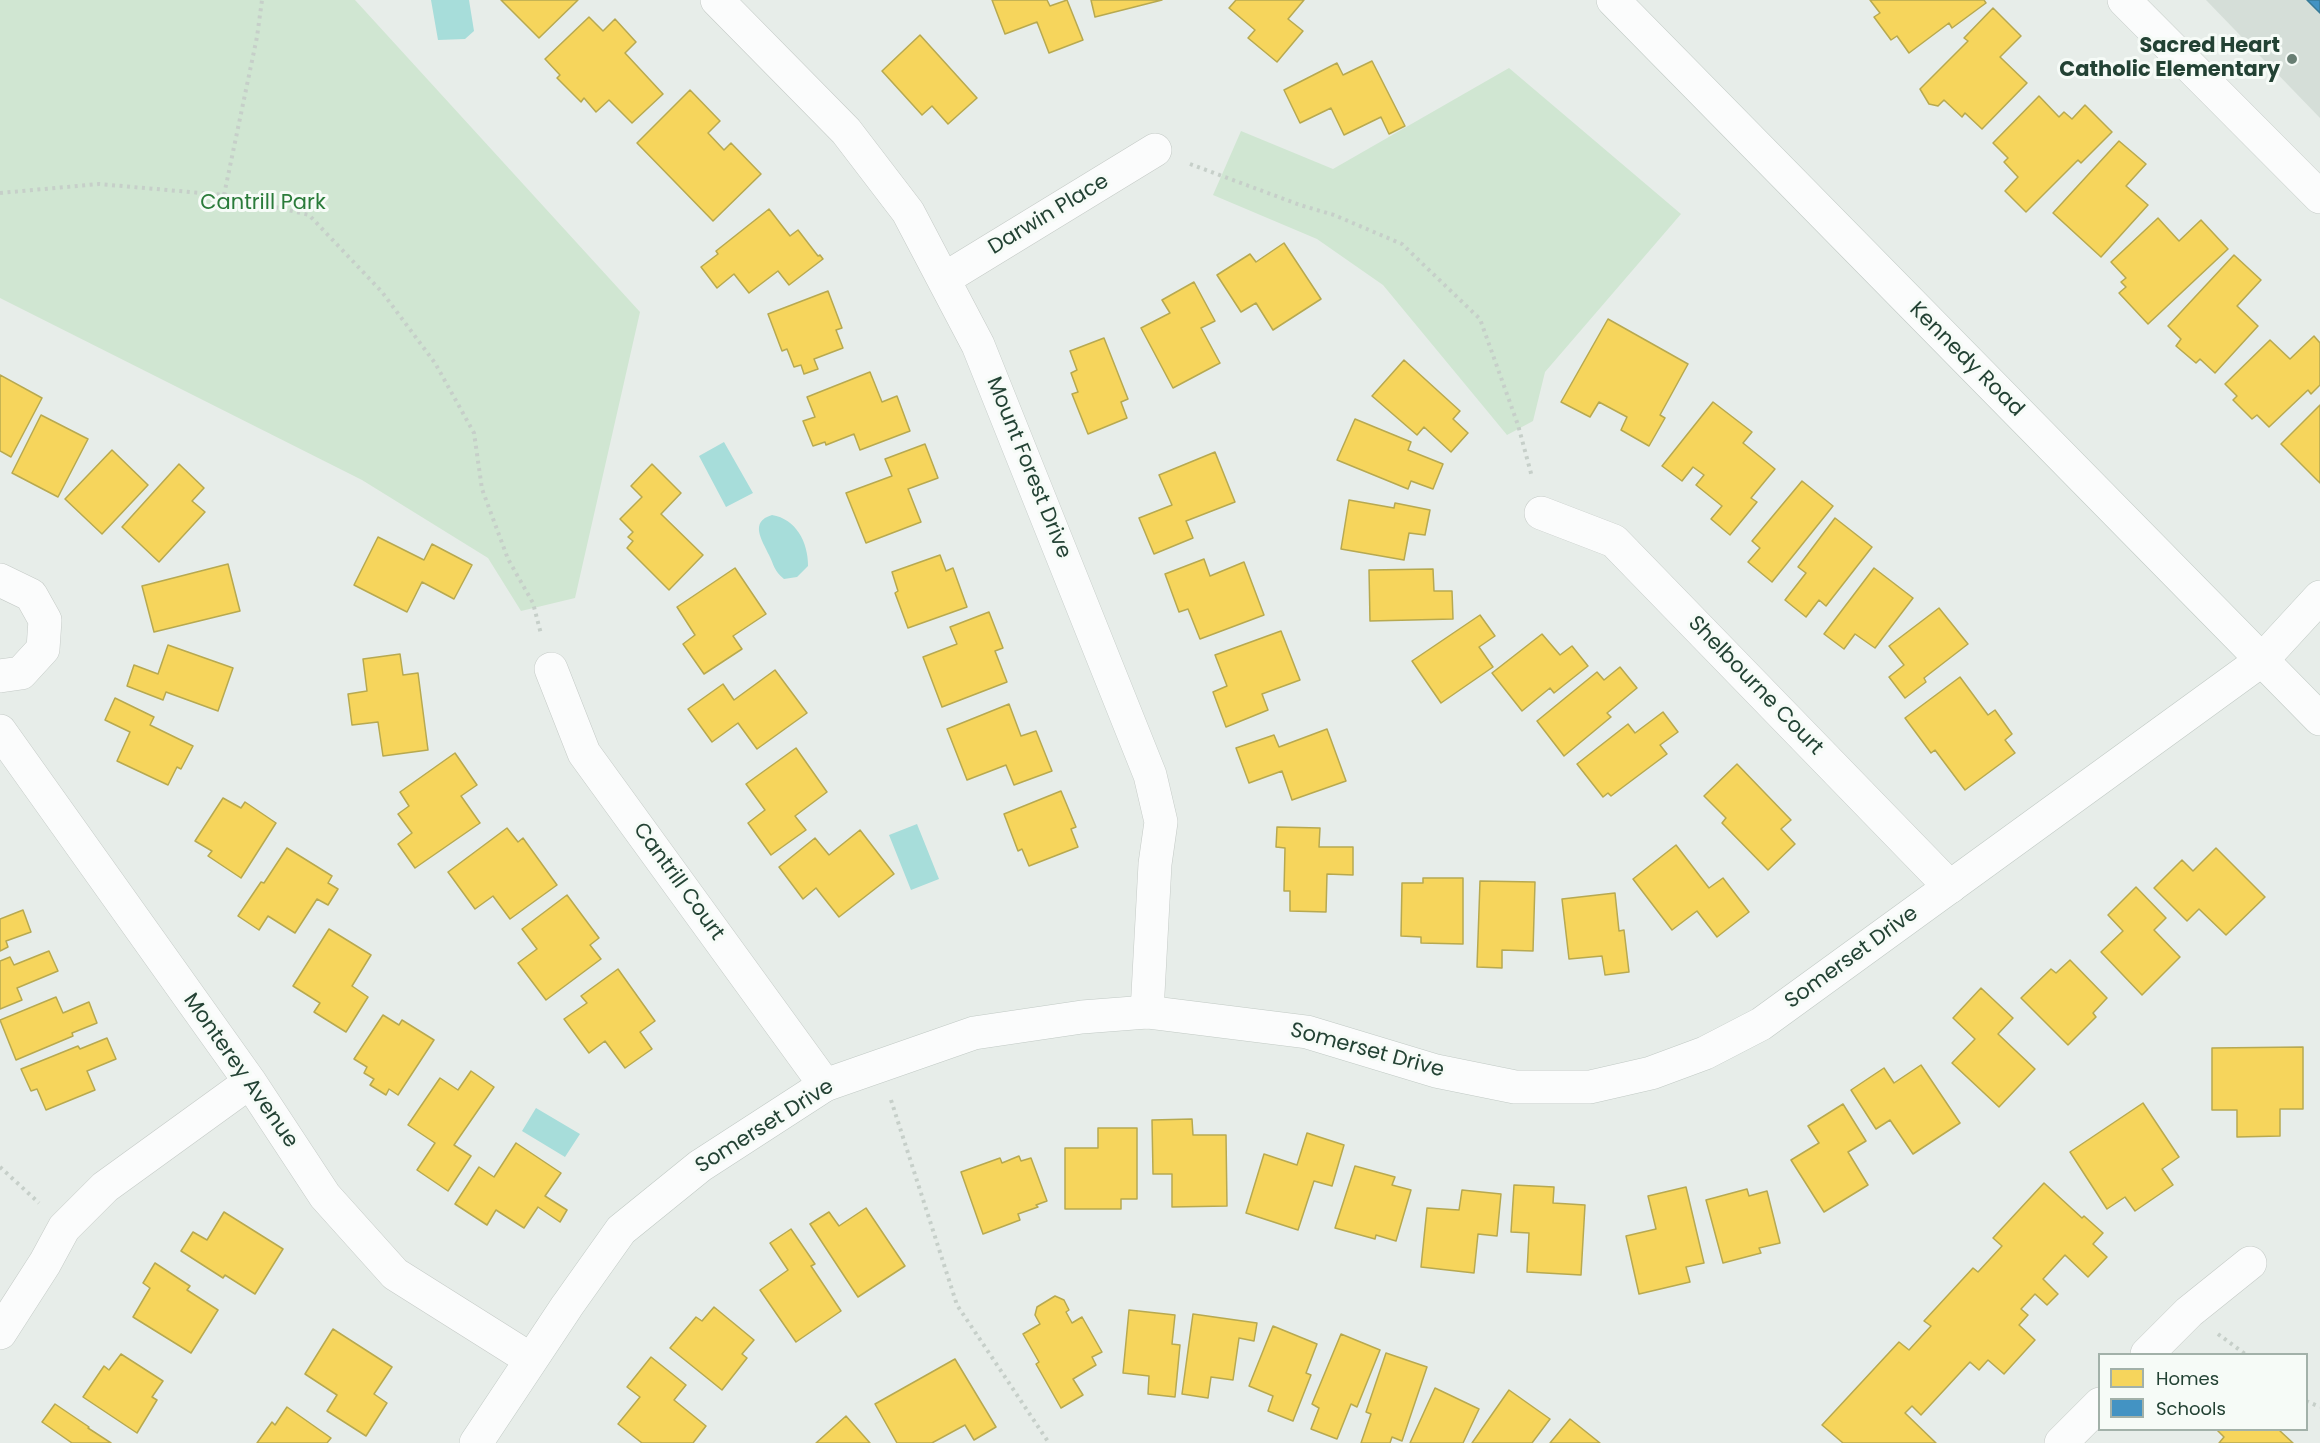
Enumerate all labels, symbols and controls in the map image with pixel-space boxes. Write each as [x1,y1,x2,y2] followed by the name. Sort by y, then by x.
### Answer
[2059,34,2280,84] place label: Sacred Heart Catholic Elementary
[2285,52,2299,66] marker: Sacred Heart Catholic Elementary
[984,169,1114,261] street label: Darwin Place
[200,191,326,217] park label: Cantrill Park
[1903,297,2029,423] street label: Kennedy Road
[980,374,1076,562] street label: Mount Forest Drive
[1682,611,1828,761] street label: Shelbourne Court
[627,818,729,946] street label: Cantrill Court
[1781,901,1923,1015] street label: Somerset Drive
[177,989,303,1153] street label: Monterey Avenue
[1287,1018,1447,1084] street label: Somerset Drive
[691,1074,839,1180] street label: Somerset Drive
[2098,1353,2308,1431] legend
[2156,1366,2219,1391] text: Homes
[2156,1396,2226,1421] text: Schools

